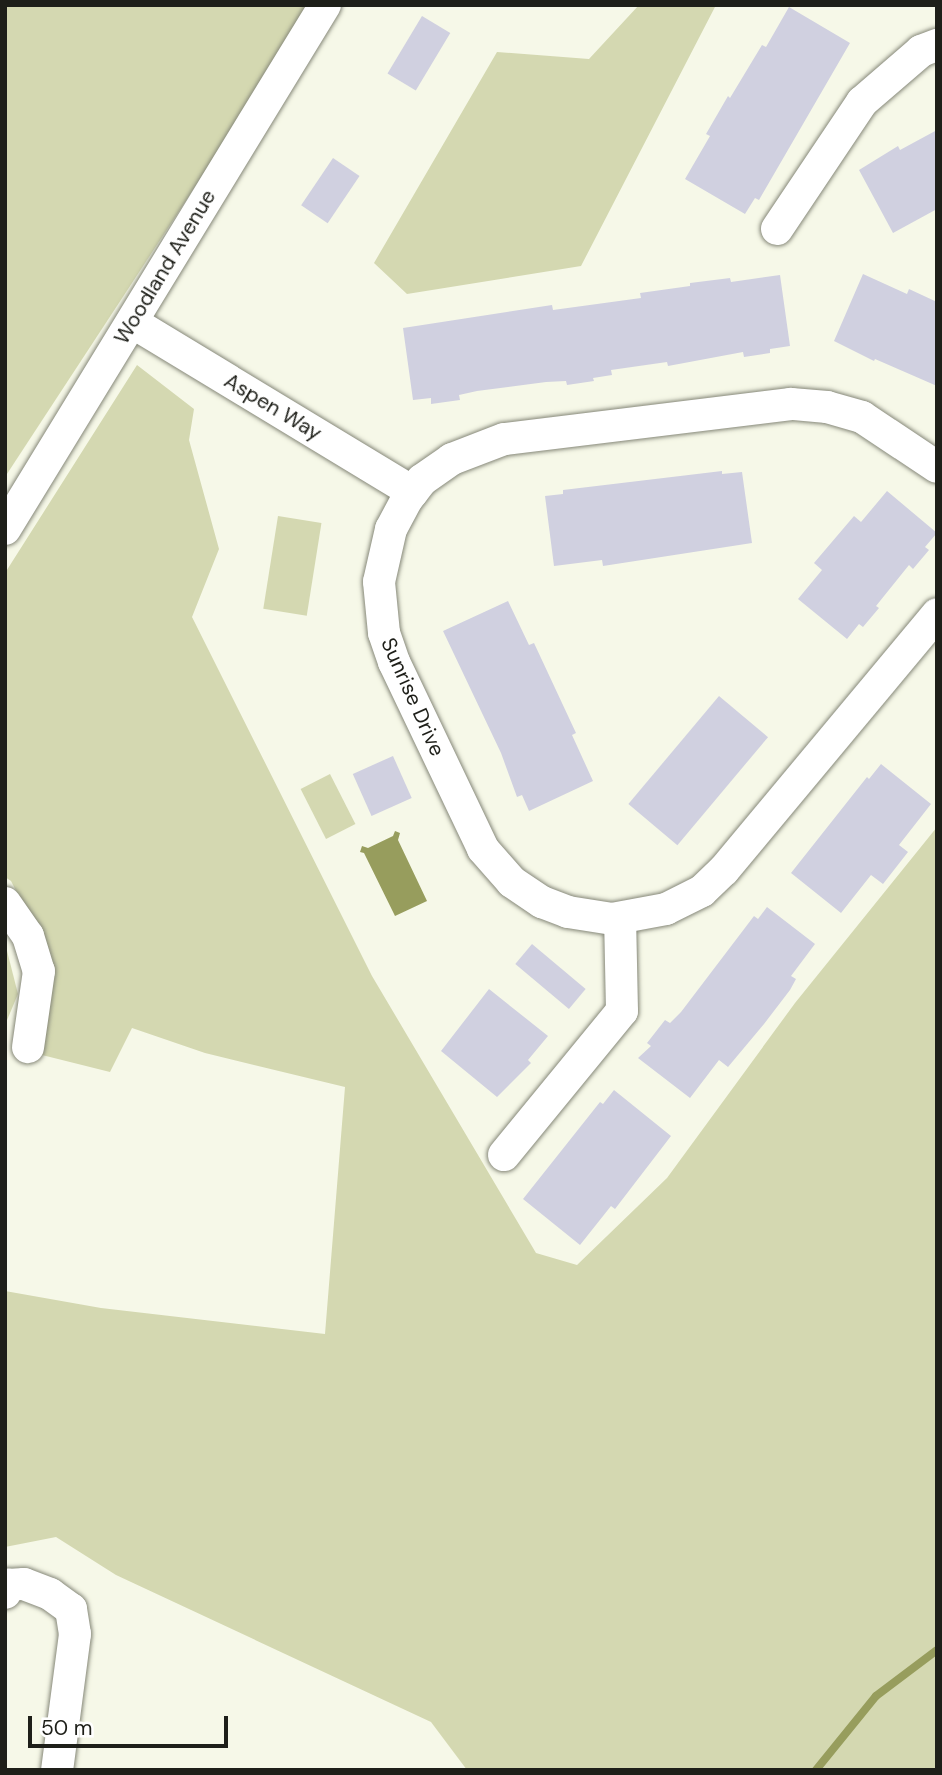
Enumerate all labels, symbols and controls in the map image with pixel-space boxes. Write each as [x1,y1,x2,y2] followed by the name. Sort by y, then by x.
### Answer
[109,185,221,349] street label: Woodland Avenue
[220,368,326,446] street label: Aspen Way
[376,634,450,760] street label: Sunrise Drive
[32,1702,231,1746] scale bar
[41,1714,92,1742] text: 50 m

